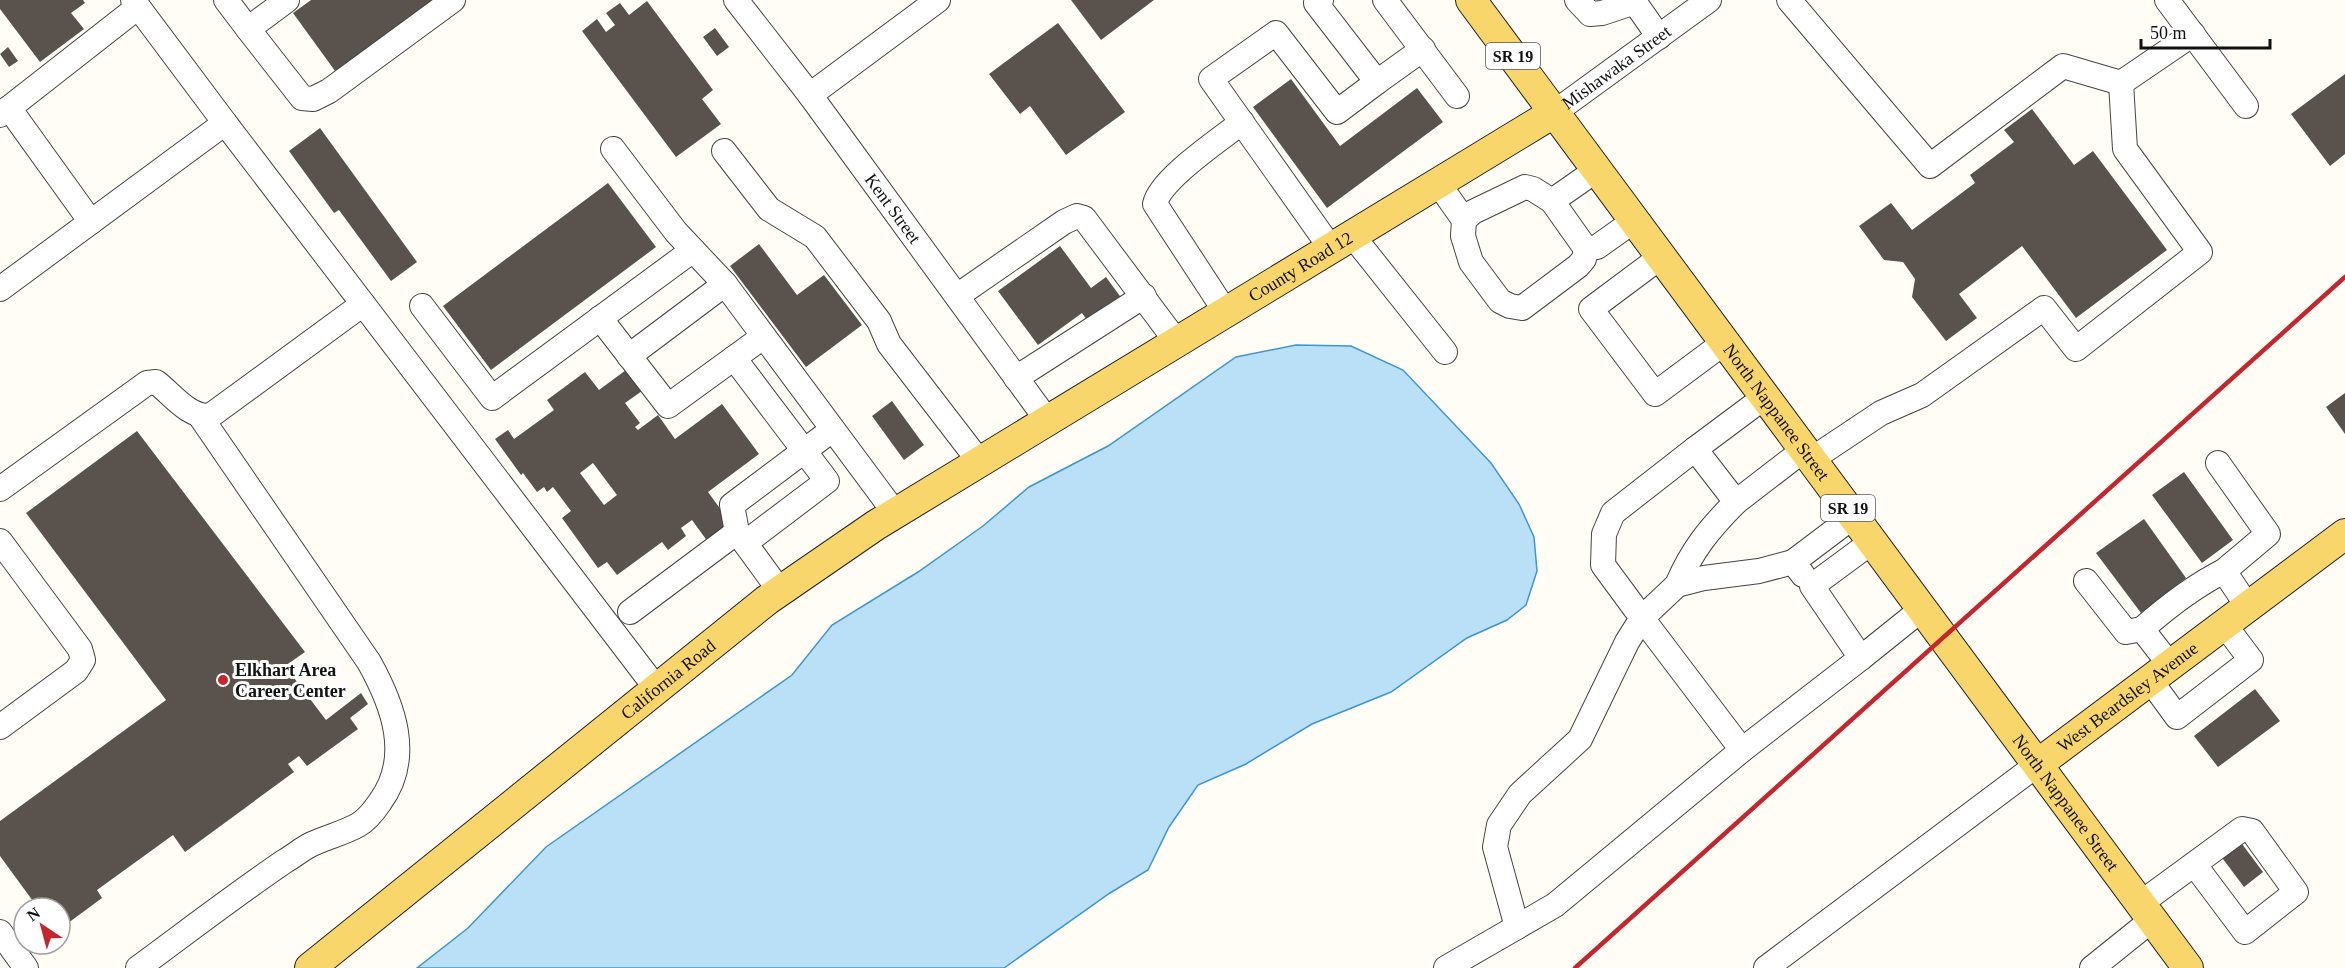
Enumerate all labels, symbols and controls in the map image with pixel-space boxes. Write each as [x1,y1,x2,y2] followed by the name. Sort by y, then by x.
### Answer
[2141,12,2270,50] scale bar
[1558,21,1675,113] street label: Mishawaka Street
[2150,23,2187,43] text: 50 m
[1486,43,1540,69] road number: SR 19
[861,170,925,247] street label: Kent Street
[1245,228,1356,306] street label: County Road 12
[1719,340,1834,485] street label: North Nappanee Street
[1821,495,1875,521] road number: SR 19
[617,635,720,724] street label: California Road
[2053,638,2202,756] street label: West Beardsley Avenue
[235,660,346,701] place label: Elkhart Area Career Center
[216,673,230,687] marker: Elkhart Area Career Center
[2008,730,2123,875] street label: North Nappanee Street
[12,896,72,956] north arrow
[24,904,44,925] text: N

